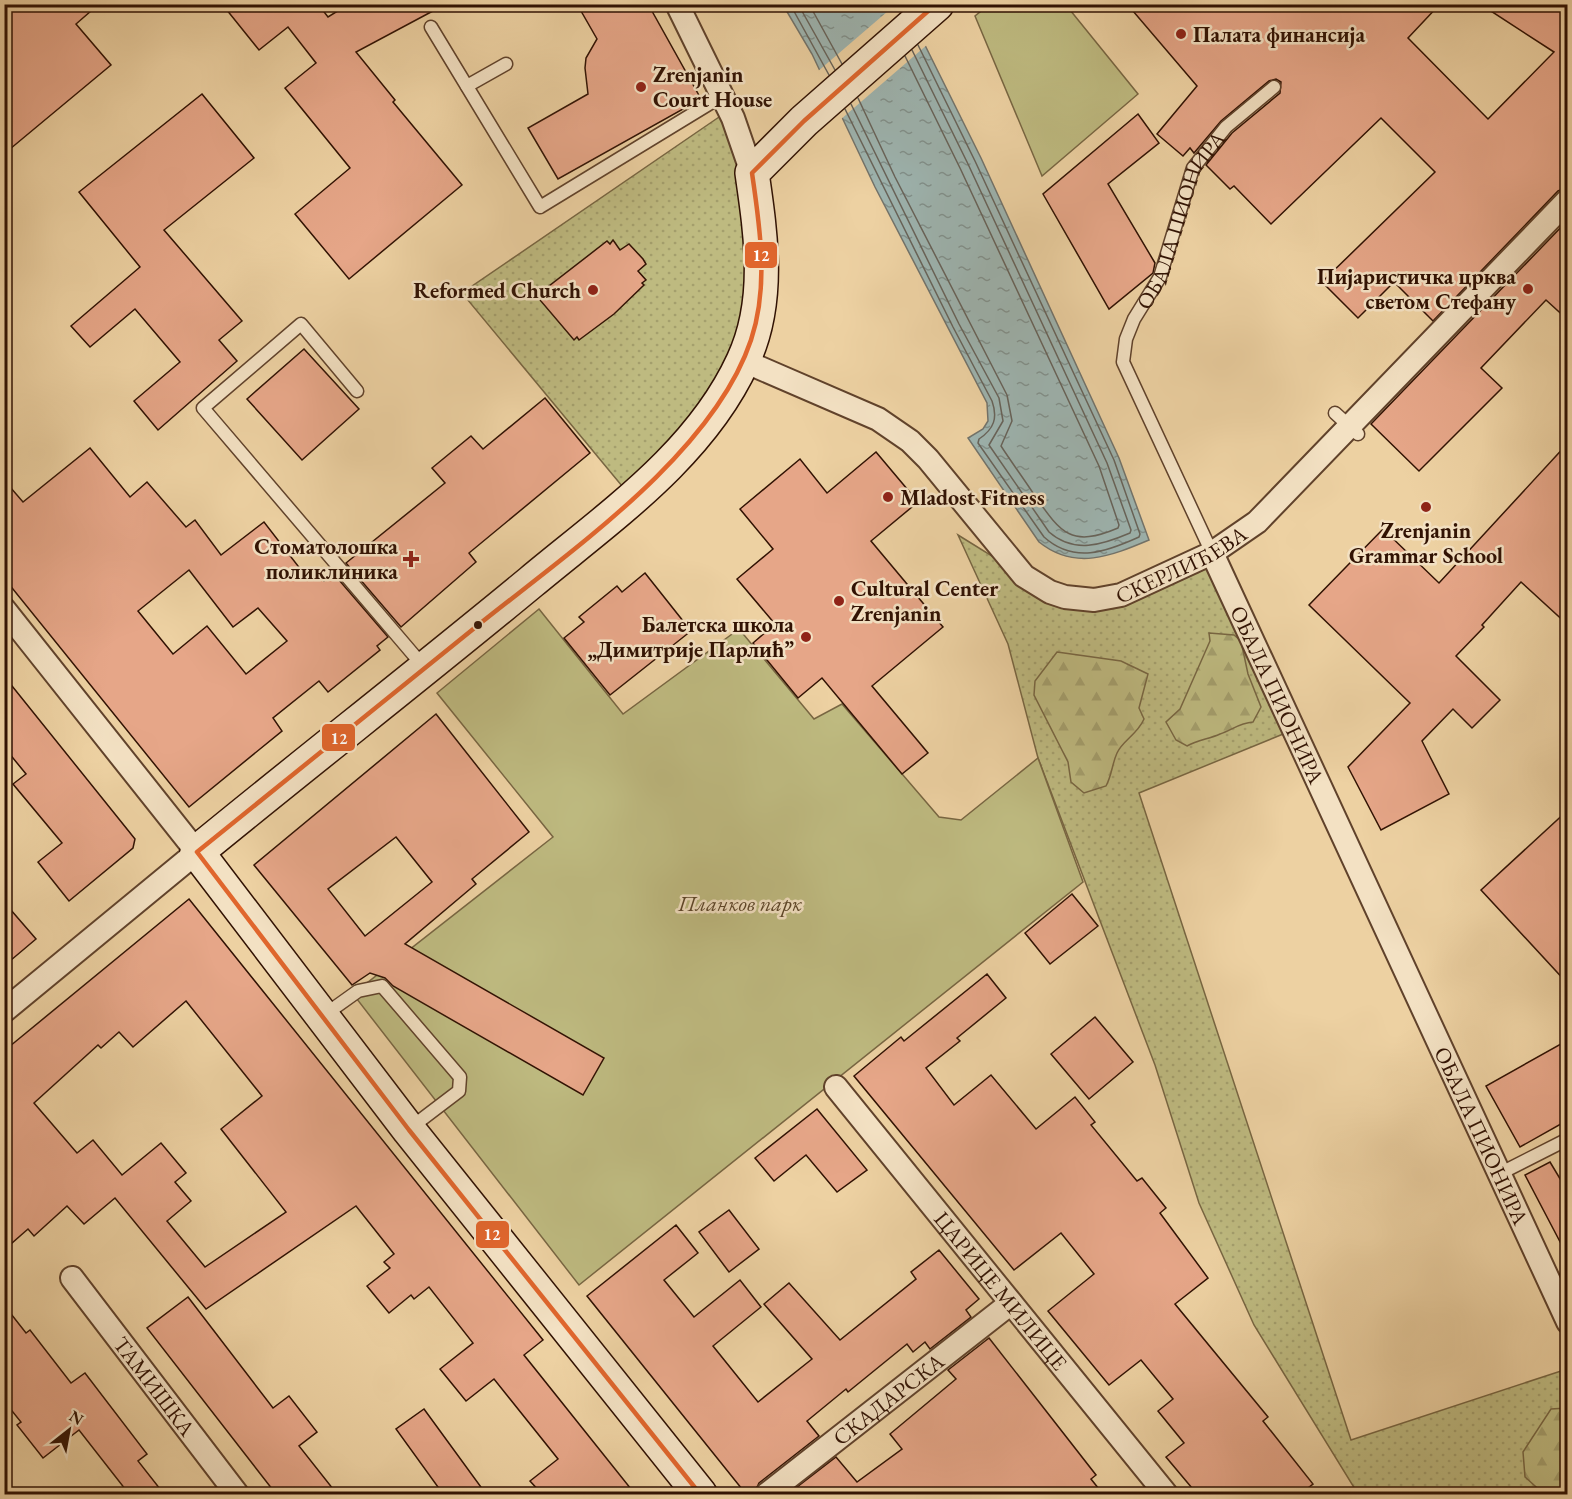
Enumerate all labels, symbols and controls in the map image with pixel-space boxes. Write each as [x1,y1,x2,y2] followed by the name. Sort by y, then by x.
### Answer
[1193,20,1365,49] place label: Палата финансија
[1174,27,1188,41] marker: Палата финансија
[653,60,772,114] place label: Zrenjanin Court House
[634,80,648,94] marker: Zrenjanin Court House
[1129,124,1232,315] street label: ОБАЛА ПИОНИРА
[744,241,778,269] line badge: 12
[753,245,770,266] text: 12
[1317,262,1516,316] place label: Пијаристичка црква светом Стефану
[413,276,581,305] place label: Reformed Church
[1521,282,1535,296] marker: Пијаристичка црква светом Стефану
[586,283,600,297] marker: Reformed Church
[900,483,1045,512] place label: Mladost Fitness
[881,490,895,504] marker: Mladost Fitness
[1419,500,1433,514] marker: Zrenjanin Grammar School
[1349,516,1503,570] place label: Zrenjanin Grammar School
[1111,518,1253,610] street label: СКЕРЛИЋЕВА
[254,532,398,586] place label: Стоматолошка поликлиника
[402,550,420,568] marker: Стоматолошка поликлиника
[851,574,999,628] place label: Cultural Center Zrenjanin
[832,594,846,608] marker: Cultural Center Zrenjanin
[1224,601,1332,789] street label: ОБАЛА ПИОНИРА
[587,610,794,664] place label: Балетска школа „Димитрије Парлић”
[472,619,484,631] unlabelled marker
[799,630,813,644] marker: Балетска школа „Димитрије Парлић”
[321,723,356,752] line badge: 12
[331,728,348,749] text: 12
[677,889,803,918] park label: Планков парк
[1428,1042,1536,1230] street label: ОБАЛА ПИОНИРА
[928,1205,1074,1376] street label: ЦАРИЦЕ МИЛИЦЕ
[475,1220,510,1249] line badge: 12
[484,1224,501,1245] text: 12
[107,1330,202,1442] street label: ТАМИШКА
[827,1346,950,1452] street label: СКАДАРСКА
[39,1400,99,1460] north arrow
[66,1405,87,1430] text: N

